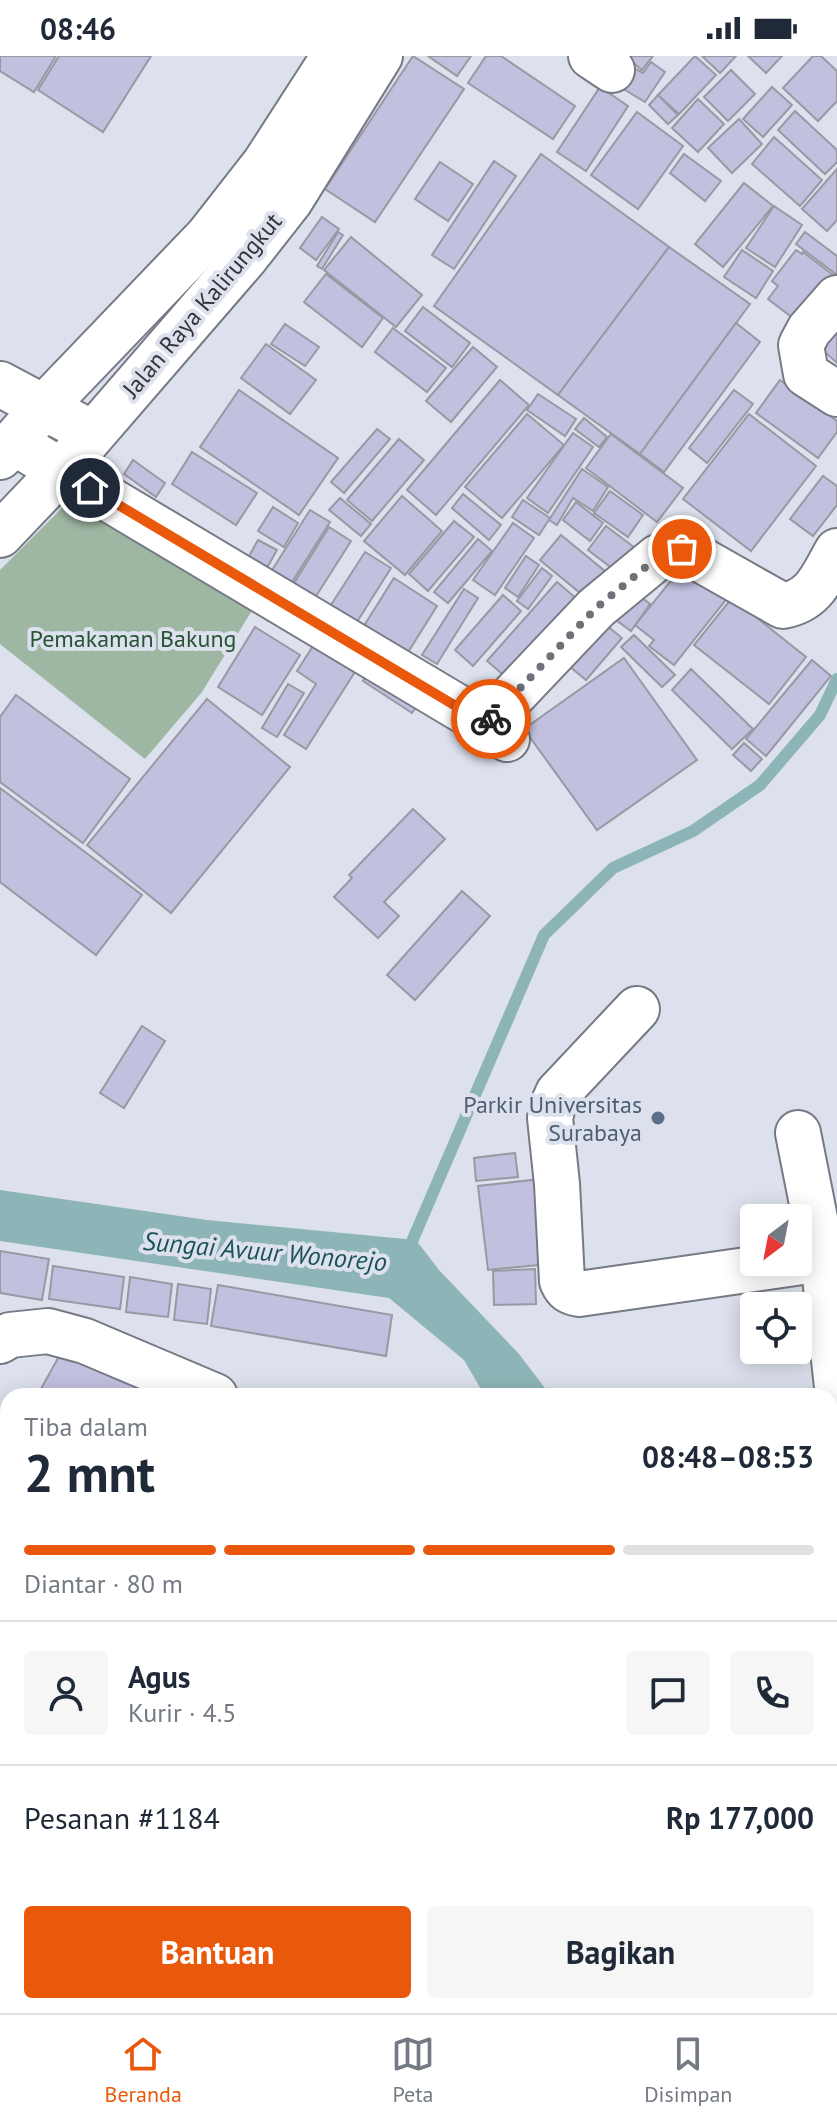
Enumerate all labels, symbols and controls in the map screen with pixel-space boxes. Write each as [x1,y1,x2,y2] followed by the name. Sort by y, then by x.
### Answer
[40,9,116,48] text: 08:46
[115,206,288,405] street label: Jalan Raya Kalirungkut
[56,454,124,522] pin
[68,466,112,510] icon: home
[648,515,716,583] pin
[660,527,704,571] icon: bag
[30,623,236,654] park label: Pemakaman Bakung
[451,679,531,759] courier
[469,697,513,741] icon: bike
[463,1089,642,1148] place label: Parkir Universitas Surabaya
[649,1109,667,1127] marker: Parkir Universitas Surabaya
[740,1204,812,1276] north arrow
[740,1204,812,1364] map controls
[142,1224,388,1278] water label: Sungai Avuur Wonorejo
[740,1292,812,1364] button: locate
[24,1410,148,1443] text: Tiba dalam
[642,1437,814,1476] text: 08:48–08:53
[24,1439,155,1506] text: 2 mnt
[24,1567,183,1600] text: Diantar · 80 m
[24,1651,108,1735] button: person
[626,1651,710,1735] button: chat
[730,1651,814,1735] button: phone
[128,1657,190,1696] text: Agus
[128,1696,237,1729] text: Kurir · 4.5
[24,1798,220,1837] text: Pesanan #1184
[666,1798,814,1837] text: Rp 177,000
[24,1906,411,1998] button: Bantuan
[427,1906,814,1998] button: Bagikan
[105,2032,182,2108] tab: Beranda
[391,2032,435,2108] tab: Peta
[644,2032,732,2108] tab: Disimpan

